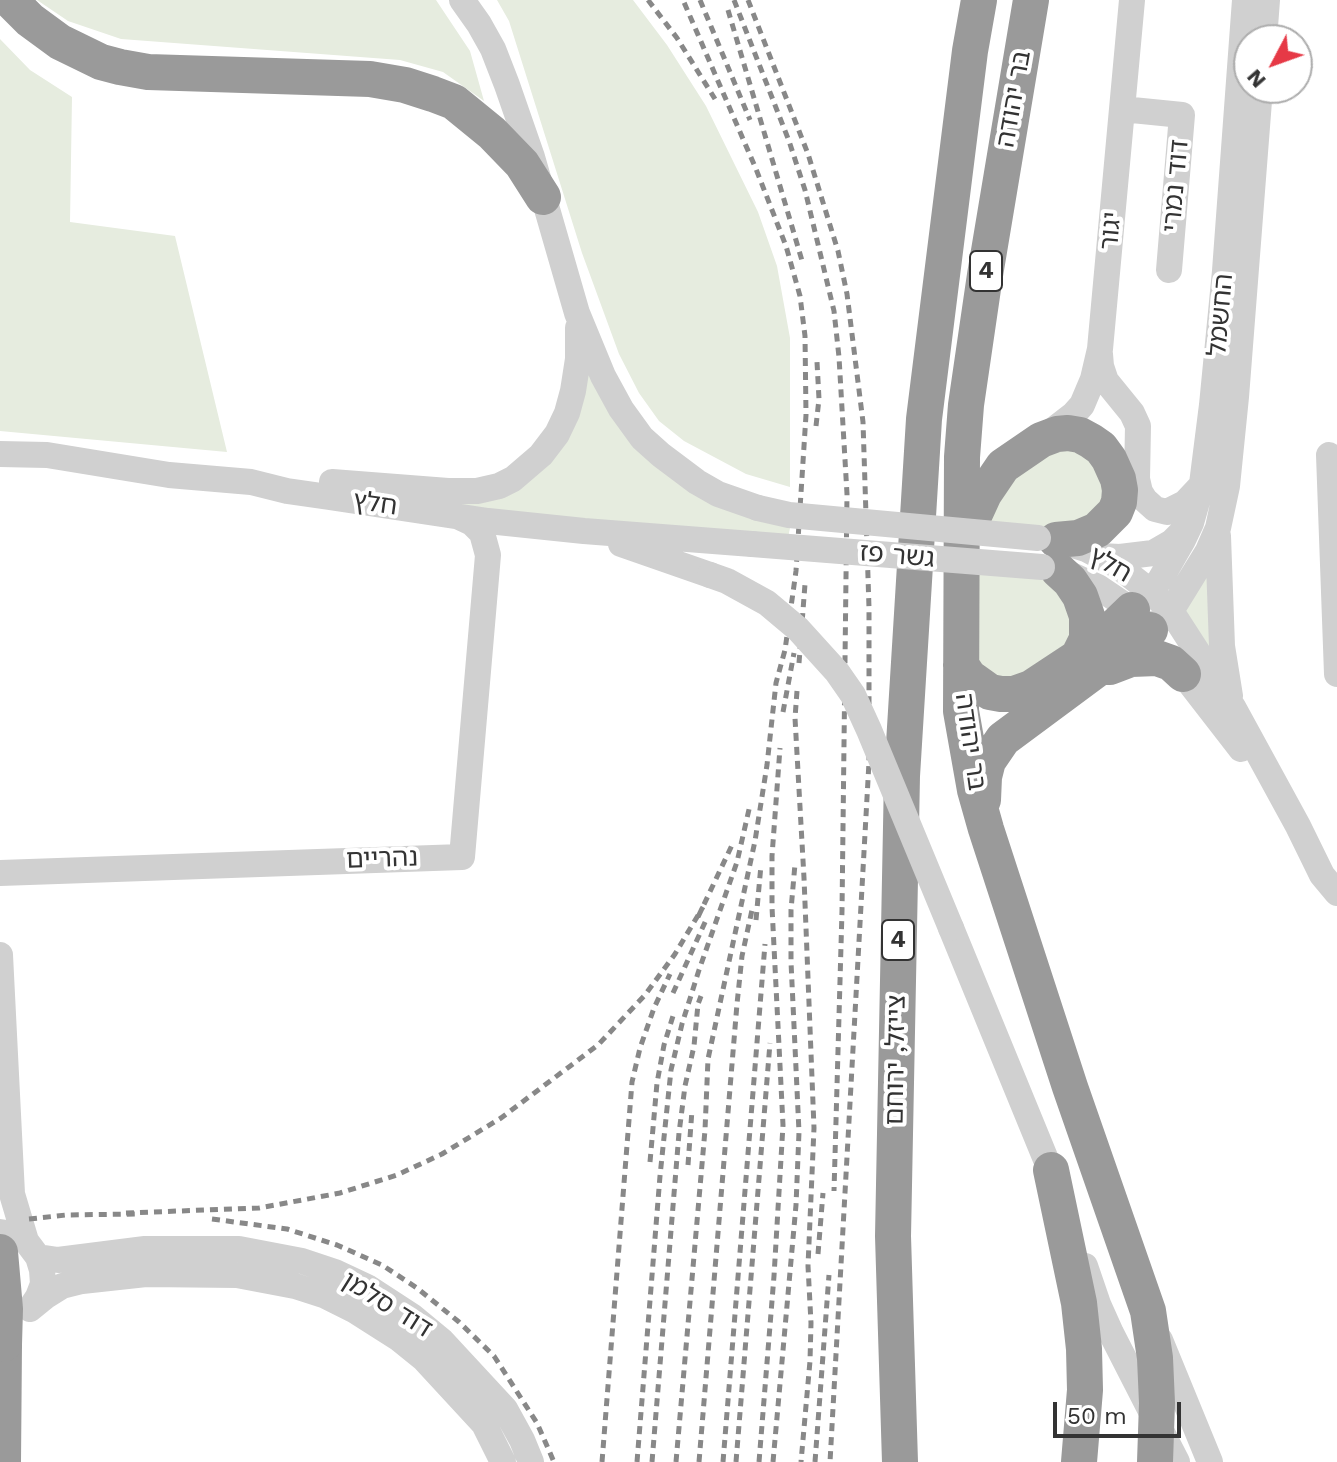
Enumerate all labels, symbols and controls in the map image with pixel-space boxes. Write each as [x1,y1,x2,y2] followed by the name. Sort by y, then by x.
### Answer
[1233,24,1313,104] north arrow
[990,48,1038,150] street label: בר יהודה
[1241,64,1271,93] text: N
[1156,138,1196,234] street label: דוד נמרי
[1094,210,1128,252] street label: יגור
[970,251,1002,291] road number: 4
[1202,272,1240,358] street label: החשמל
[351,485,399,523] street label: חלץ
[858,537,936,575] street label: גשר פז
[1083,540,1137,590] street label: חלץ
[948,691,992,793] street label: בר יהודה
[345,842,419,876] street label: נהריים
[882,920,914,960] road number: 4
[879,994,913,1126] street label: צייזל, ירוחם
[336,1265,438,1345] street label: דוד סלמן
[1057,1386,1185,1436] scale bar
[1067,1402,1127,1430] text: 50 m

